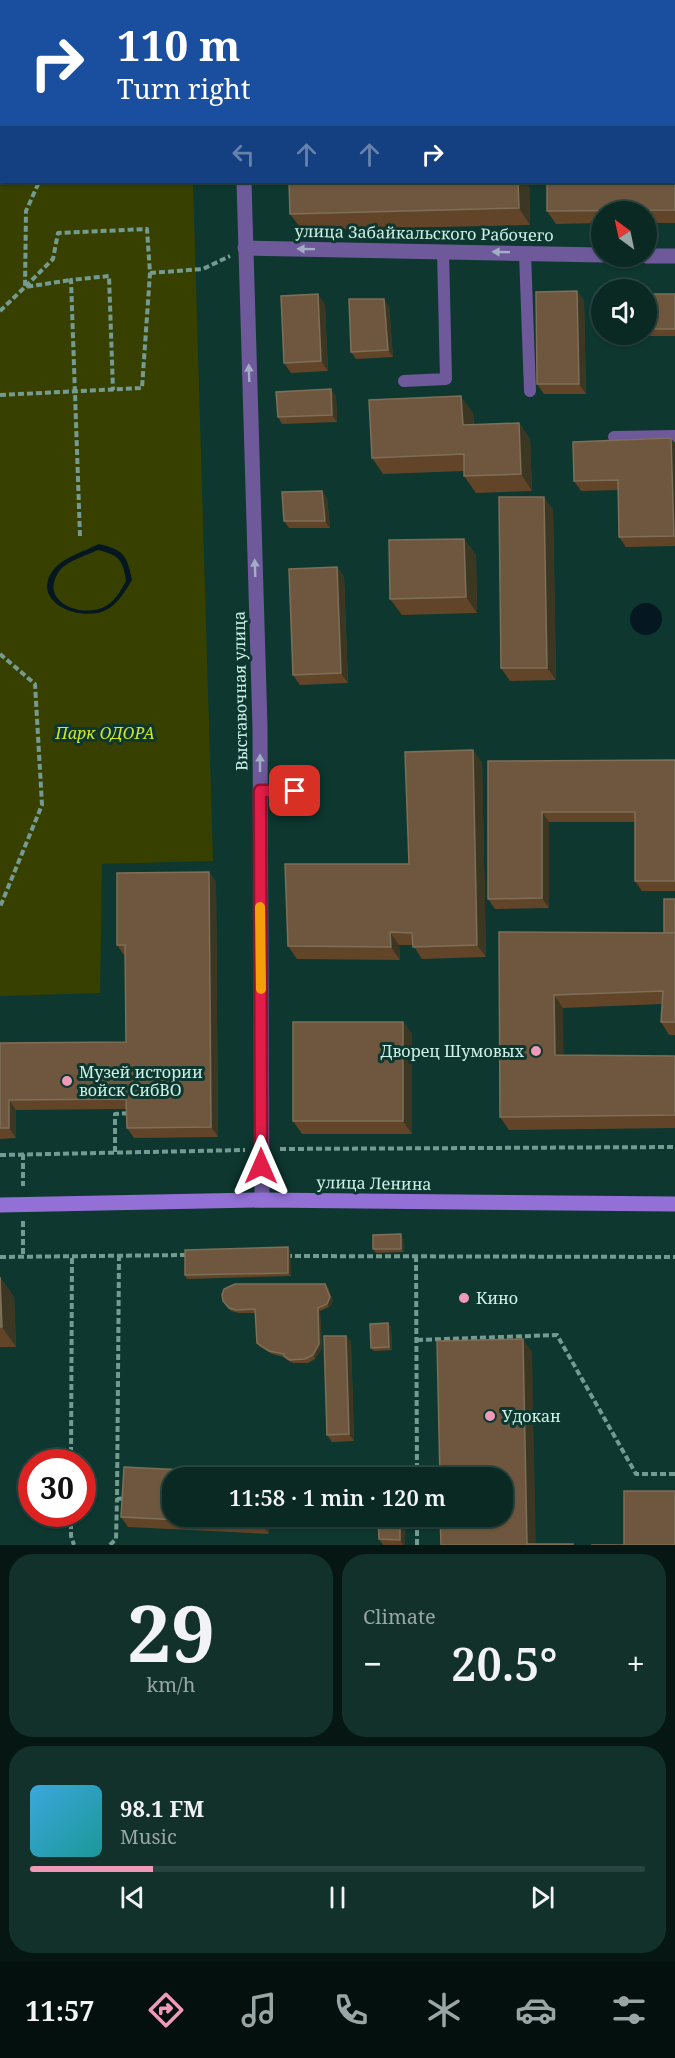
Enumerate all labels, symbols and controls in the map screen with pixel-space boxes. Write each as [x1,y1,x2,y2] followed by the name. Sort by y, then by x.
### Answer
[117,16,241,73] text: 110 m
[18,24,96,102] icon: right
[117,70,250,107] text: Turn right
[227,138,260,171] icon: left
[290,138,323,171] icon: ahead
[353,138,386,171] icon: ahead
[416,138,449,171] icon: right
[591,201,657,267] north arrow
[591,201,657,345] map controls
[294,220,554,246] street label: улица Забайкальского Рабочего
[297,244,316,254] one-way arrow
[492,248,511,257] one-way arrow
[591,279,657,345] button: sound
[244,364,254,383] one-way arrow
[251,559,260,578] one-way arrow
[228,611,252,771] street label: Выставочная улица
[54,722,155,744] park label: Парк ОДОРА
[255,754,265,773] one-way arrow
[269,765,320,816] pin
[278,774,311,807] icon: arrive
[381,1040,525,1062] place label: Дворец Шумовых
[529,1044,543,1058] marker: Дворец Шумовых
[79,1061,203,1101] place label: Музей истории войск СибВО
[60,1074,74,1088] marker: Музей истории войск СибВО
[229,1134,293,1198] position arrow
[316,1171,432,1195] street label: улица Ленина
[476,1287,518,1309] place label: Кино
[457,1291,471,1305] marker: Кино
[502,1405,561,1427] place label: Удокан
[483,1409,497,1423] marker: Удокан
[18,1449,96,1527] speed limit sign: 30
[229,1482,446,1512] text: 11:58 · 1 min · 120 m
[127,1579,215,1685] text: 29
[363,1603,436,1630] text: Climate
[451,1633,558,1694] text: 20.5°
[363,1641,382,1686] text: −
[627,1641,645,1686] text: +
[146,1671,196,1698] text: km/h
[120,1793,204,1823] text: 98.1 FM
[120,1823,177,1850] text: Music
[116,1881,149,1914] icon: previous
[321,1881,354,1914] icon: pause
[526,1881,559,1914] icon: next
[145,1989,187,2031] icon: directions
[238,1989,280,2031] icon: music
[330,1989,372,2031] icon: phone
[423,1989,465,2031] icon: climate
[515,1989,557,2031] icon: car
[608,1989,650,2031] icon: filters
[25,1992,95,2029] text: 11:57

